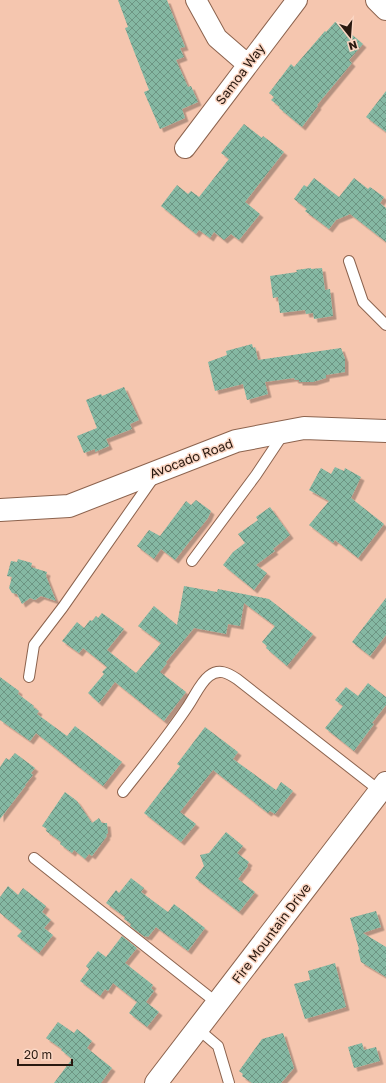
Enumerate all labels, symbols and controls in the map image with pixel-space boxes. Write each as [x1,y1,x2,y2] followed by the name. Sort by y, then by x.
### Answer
[330,16,370,56] north arrow
[347,39,359,53] text: N
[212,40,268,108] street label: Samoa Way
[147,435,235,481] street label: Avocado Road
[228,880,314,986] street label: Fire Mountain Drive
[18,1041,72,1067] scale bar
[24,1047,52,1062] text: 20 m

